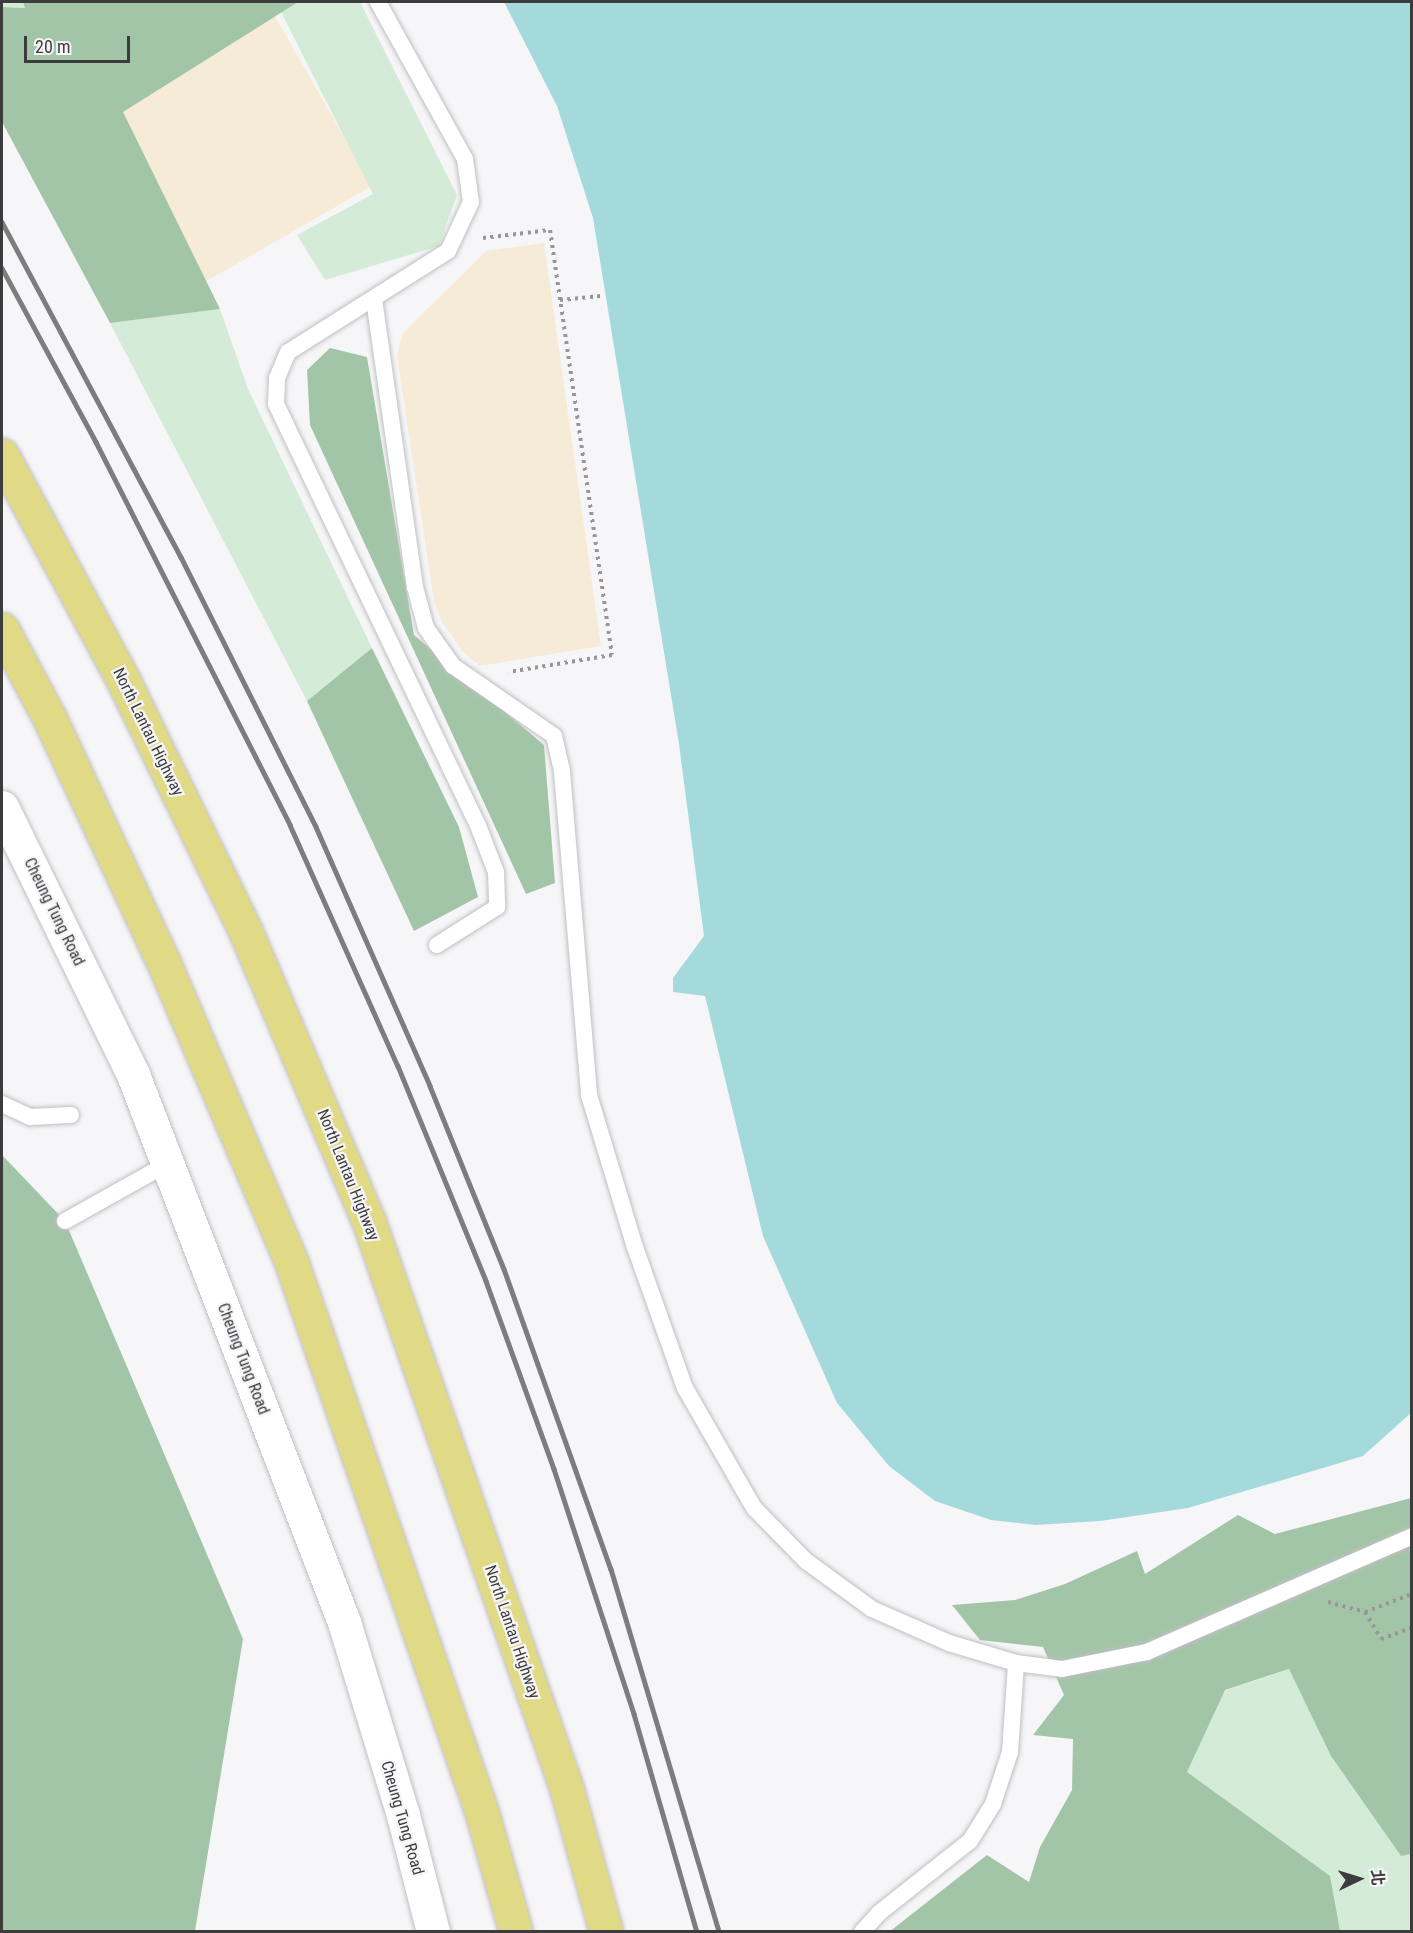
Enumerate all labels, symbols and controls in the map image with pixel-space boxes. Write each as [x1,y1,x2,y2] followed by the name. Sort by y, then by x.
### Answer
[27,24,134,62] scale bar
[35,36,70,57] text: 20 m
[109,665,187,799] street label: North Lantau Highway
[19,855,89,969] street label: Cheung Tung Road
[313,1107,383,1243] street label: North Lantau Highway
[213,1300,273,1418] street label: Cheung Tung Road
[480,1563,544,1701] street label: North Lantau Highway
[376,1759,428,1877] street label: Cheung Tung Road
[1329,1849,1389,1909] north arrow
[1367,1869,1387,1886] text: 北

